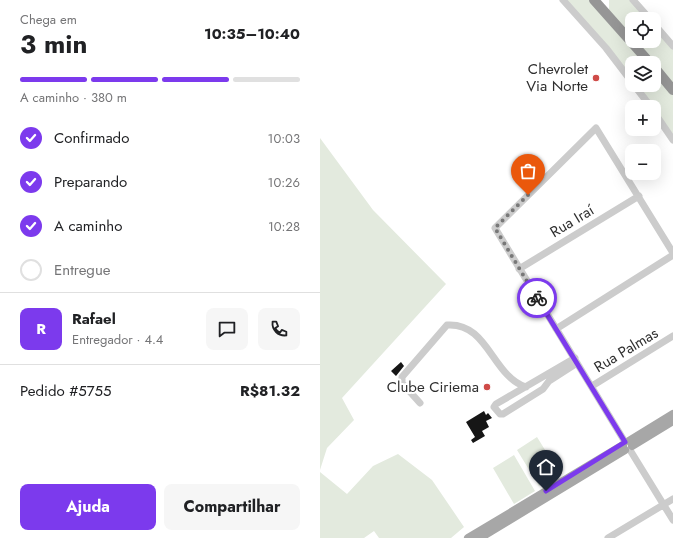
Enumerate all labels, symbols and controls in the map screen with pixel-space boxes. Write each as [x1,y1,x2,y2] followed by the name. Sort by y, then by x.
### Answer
[20,10,77,29] text: Chega em
[625,12,661,180] map controls
[625,12,661,48] button: locate
[204,23,300,45] text: 10:35–10:40
[20,25,87,63] text: 3 min
[625,56,661,92] button: layers
[526,58,588,97] place label: Chevrolet Via Norte
[591,73,601,83] marker: Chevrolet Via Norte
[20,88,127,107] text: A caminho · 380 m
[625,100,661,136] button: +
[20,127,42,149] icon: check
[54,127,129,149] text: Confirmado
[268,129,300,148] text: 10:03
[625,144,661,180] button: −
[511,154,545,195] pin
[517,160,539,182] icon: bag
[20,171,42,193] icon: check
[54,171,127,193] text: Preparando
[268,173,300,192] text: 10:26
[546,199,599,243] street label: Rua Iraí
[20,215,42,237] icon: check
[54,215,122,237] text: A caminho
[268,217,300,236] text: 10:28
[54,259,111,281] text: Entregue
[517,278,557,318] courier
[526,287,548,309] icon: bike
[72,308,116,330] text: Rafael
[206,308,248,350] button: chat
[258,308,300,350] button: phone
[36,318,46,340] text: R
[590,322,662,378] street label: Rua Palmas
[72,330,163,349] text: Entregador · 4.4
[387,376,479,398] place label: Clube Ciriema
[20,380,112,402] text: Pedido #5755
[240,380,300,402] text: R$81.32
[482,382,492,392] marker: Clube Ciriema
[529,450,563,491] pin
[535,456,557,478] icon: home
[20,484,156,530] button: Ajuda
[164,484,300,530] button: Compartilhar

